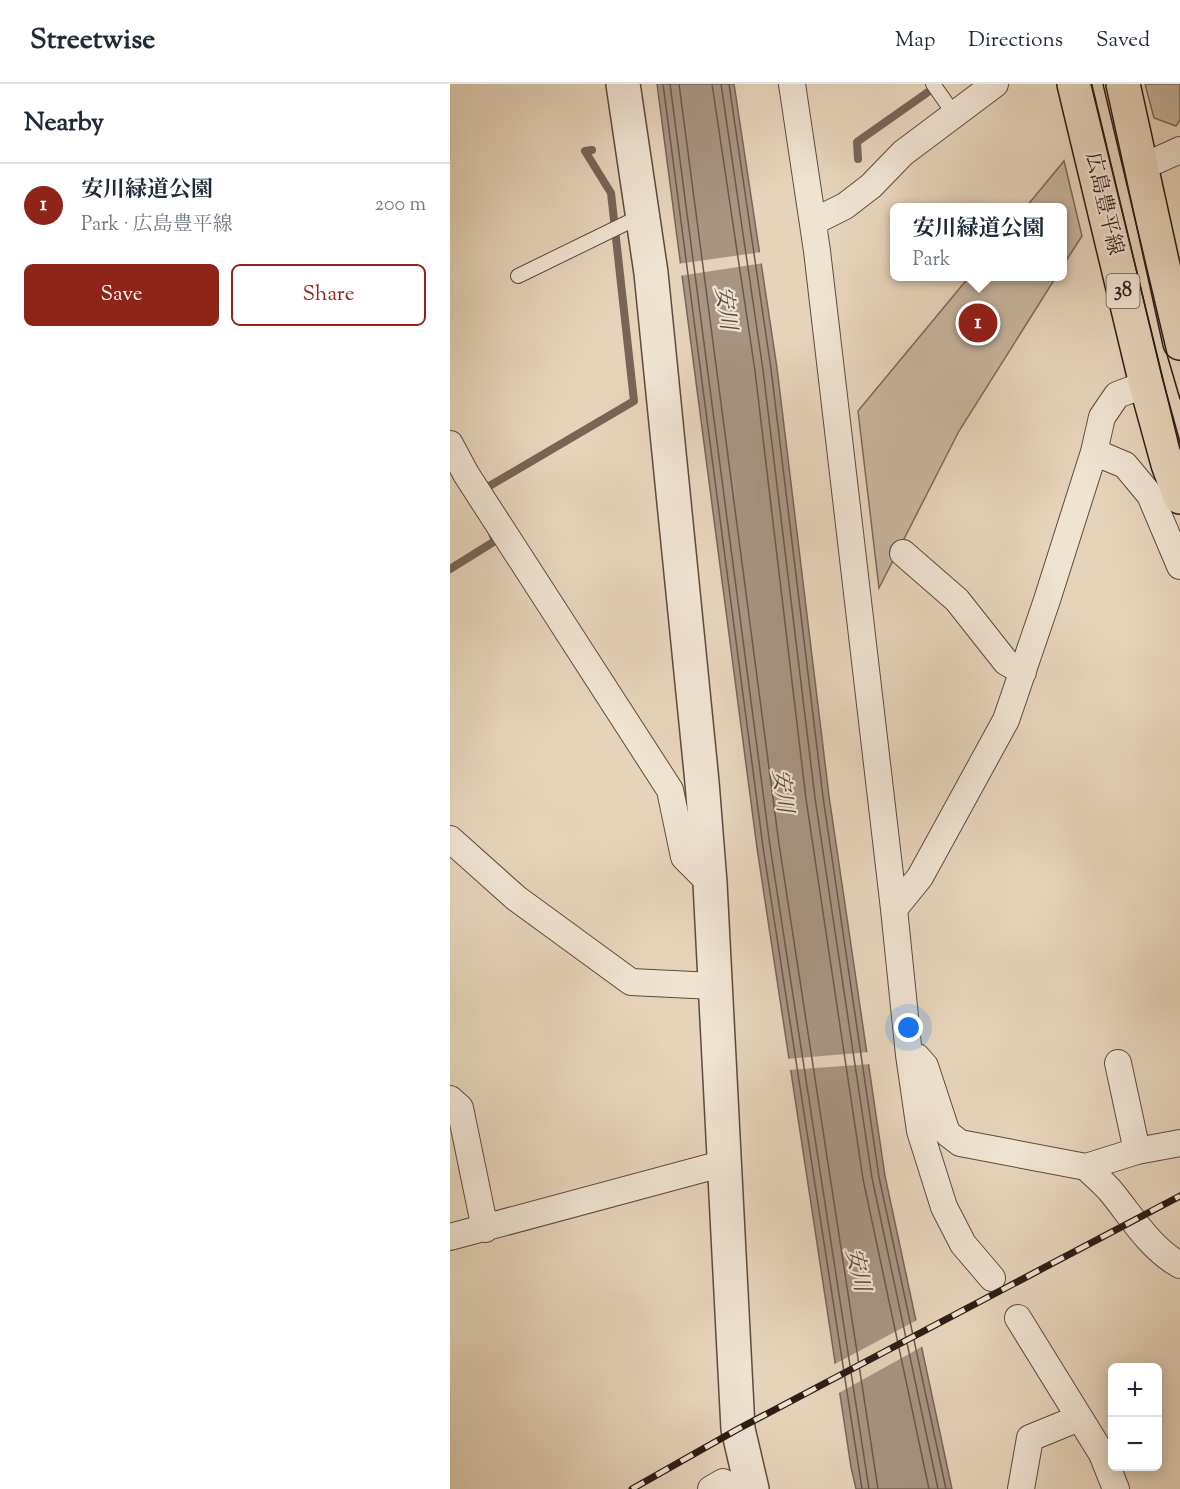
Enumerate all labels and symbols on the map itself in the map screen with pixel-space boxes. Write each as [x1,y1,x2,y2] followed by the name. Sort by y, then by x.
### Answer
[1077,149,1129,259] street label: 広島豊平線
[1106,274,1140,308] road number: 38
[705,284,743,334] water label: 安川
[958,300,998,346] pin: 1
[762,767,800,817] water label: 安川
[894,1013,923,1042] your location
[835,1245,877,1297] water label: 安川

